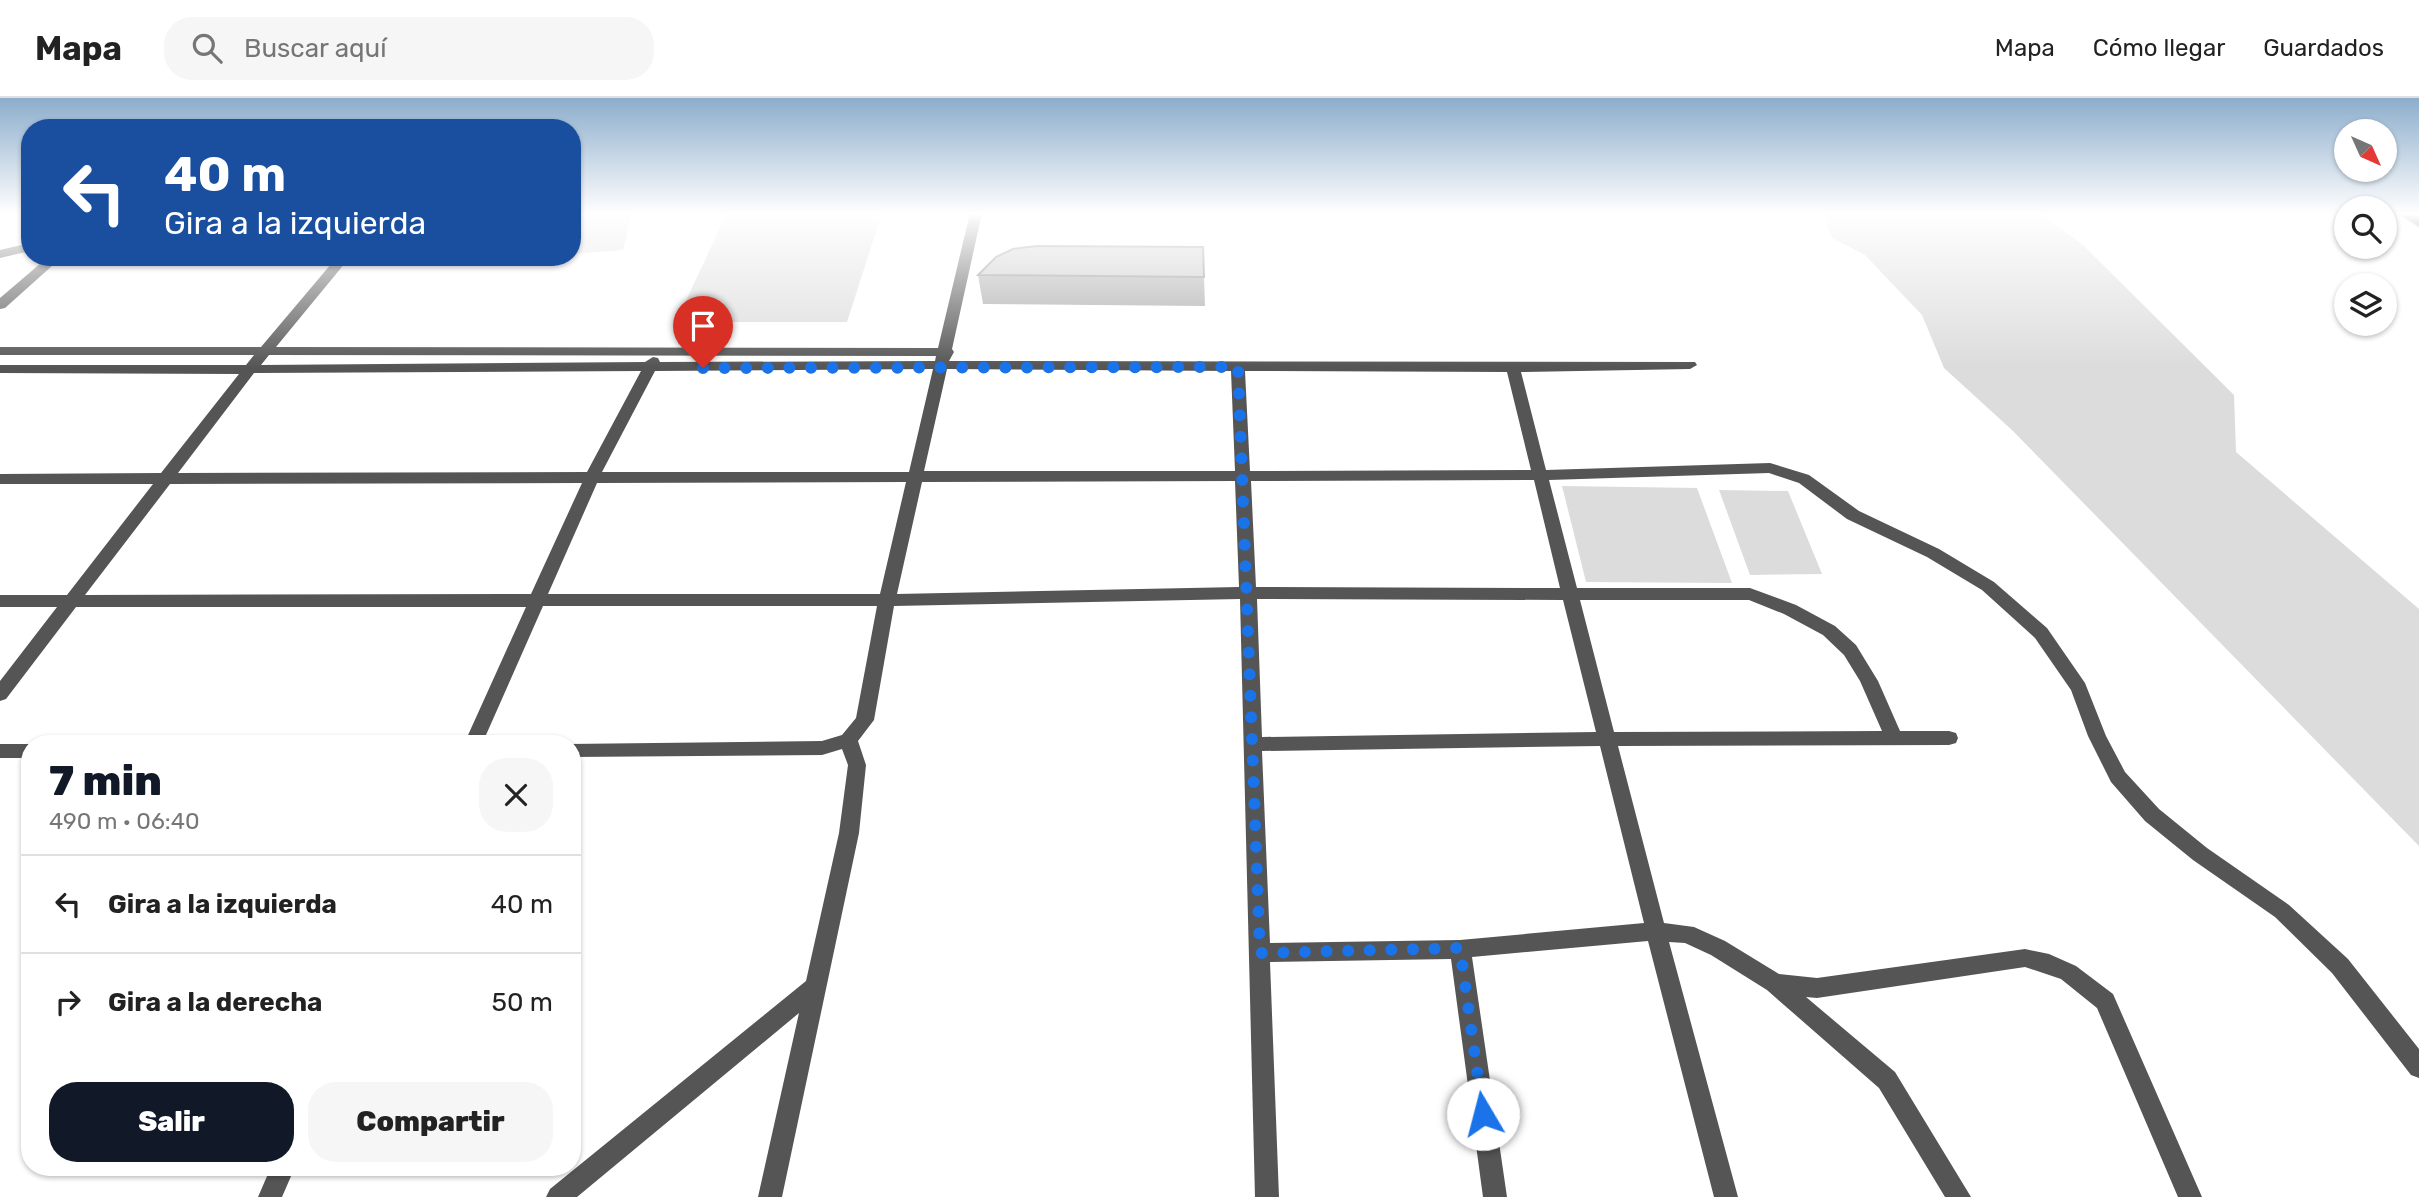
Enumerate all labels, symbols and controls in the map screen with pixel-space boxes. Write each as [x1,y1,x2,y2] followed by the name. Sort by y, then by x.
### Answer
[164,17,654,80] search box
[35,29,122,68] text: Mapa
[188,29,226,67] icon: search
[244,33,387,64] text: Buscar aquí
[1995,34,2055,62] text: Mapa
[2093,34,2225,62] text: Cómo llegar
[2263,34,2384,62] text: Guardados
[2334,119,2398,182] north arrow
[2334,119,2397,336] map controls
[164,145,286,203] text: 40 m
[49,147,140,238] icon: left
[2334,196,2397,259] button: search
[164,204,426,242] text: Gira a la izquierda
[2334,273,2397,336] button: layers
[673,296,733,368] pin
[684,307,722,345] icon: arrive
[49,756,162,806] text: 7 min
[479,758,553,832] button: close
[49,807,200,835] text: 490 m · 06:40
[49,885,87,923] icon: left
[108,889,337,920] text: Gira a la izquierda
[491,889,553,920] text: 40 m
[49,983,87,1021] icon: right
[108,987,322,1018] text: Gira a la derecha
[492,987,553,1018] text: 50 m
[1446,1077,1520,1151] position arrow
[49,1082,294,1162] button: Salir
[308,1082,553,1162] button: Compartir

